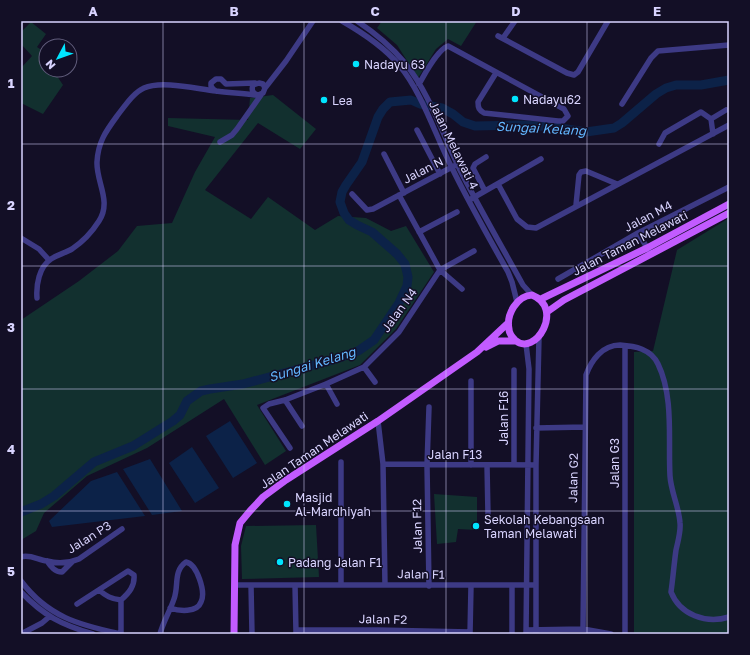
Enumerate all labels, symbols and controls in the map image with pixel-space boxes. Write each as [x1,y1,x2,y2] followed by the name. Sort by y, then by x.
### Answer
[88,3,98,19] text: A
[229,3,239,19] text: B
[370,3,380,19] text: C
[511,3,521,19] text: D
[653,3,661,19] text: E
[38,38,78,78] north arrow
[42,57,58,72] text: N
[364,57,425,72] place label: Nadayu 63
[351,59,361,69] marker: Nadayu 63
[8,75,15,91] text: 1
[523,92,581,107] place label: Nadayu62
[332,93,352,108] place label: Lea
[510,94,520,104] marker: Nadayu62
[319,95,329,105] marker: Lea
[426,98,482,192] street label: Jalan Melawati 4
[496,118,587,138] water label: Sungai Kelang
[400,153,446,187] street label: Jalan N
[7,197,15,213] text: 2
[621,197,675,235] street label: Jalan M4
[570,207,690,279] street label: Jalan Taman Melawati
[378,285,420,335] street label: Jalan N4
[7,319,15,335] text: 3
[267,343,358,385] water label: Sungai Kelang
[496,391,511,445] street label: Jalan F16
[257,408,371,492] street label: Jalan Taman Melawati
[607,438,622,488] street label: Jalan G3
[7,441,15,457] text: 4
[428,447,482,462] street label: Jalan F13
[565,453,581,503] street label: Jalan G2
[295,490,371,519] place label: Masjid Al-Mardhiyah
[282,499,292,509] marker: Masjid Al-Mardhiyah
[409,499,425,553] street label: Jalan F12
[484,512,605,541] place label: Sekolah Kebangsaan Taman Melawati
[64,518,114,556] street label: Jalan P3
[471,521,481,531] marker: Sekolah Kebangsaan Taman Melawati
[288,555,382,570] place label: Padang Jalan F1
[275,557,285,567] marker: Padang Jalan F1
[7,563,15,579] text: 5
[397,566,445,582] street label: Jalan F1
[359,611,407,627] street label: Jalan F2

